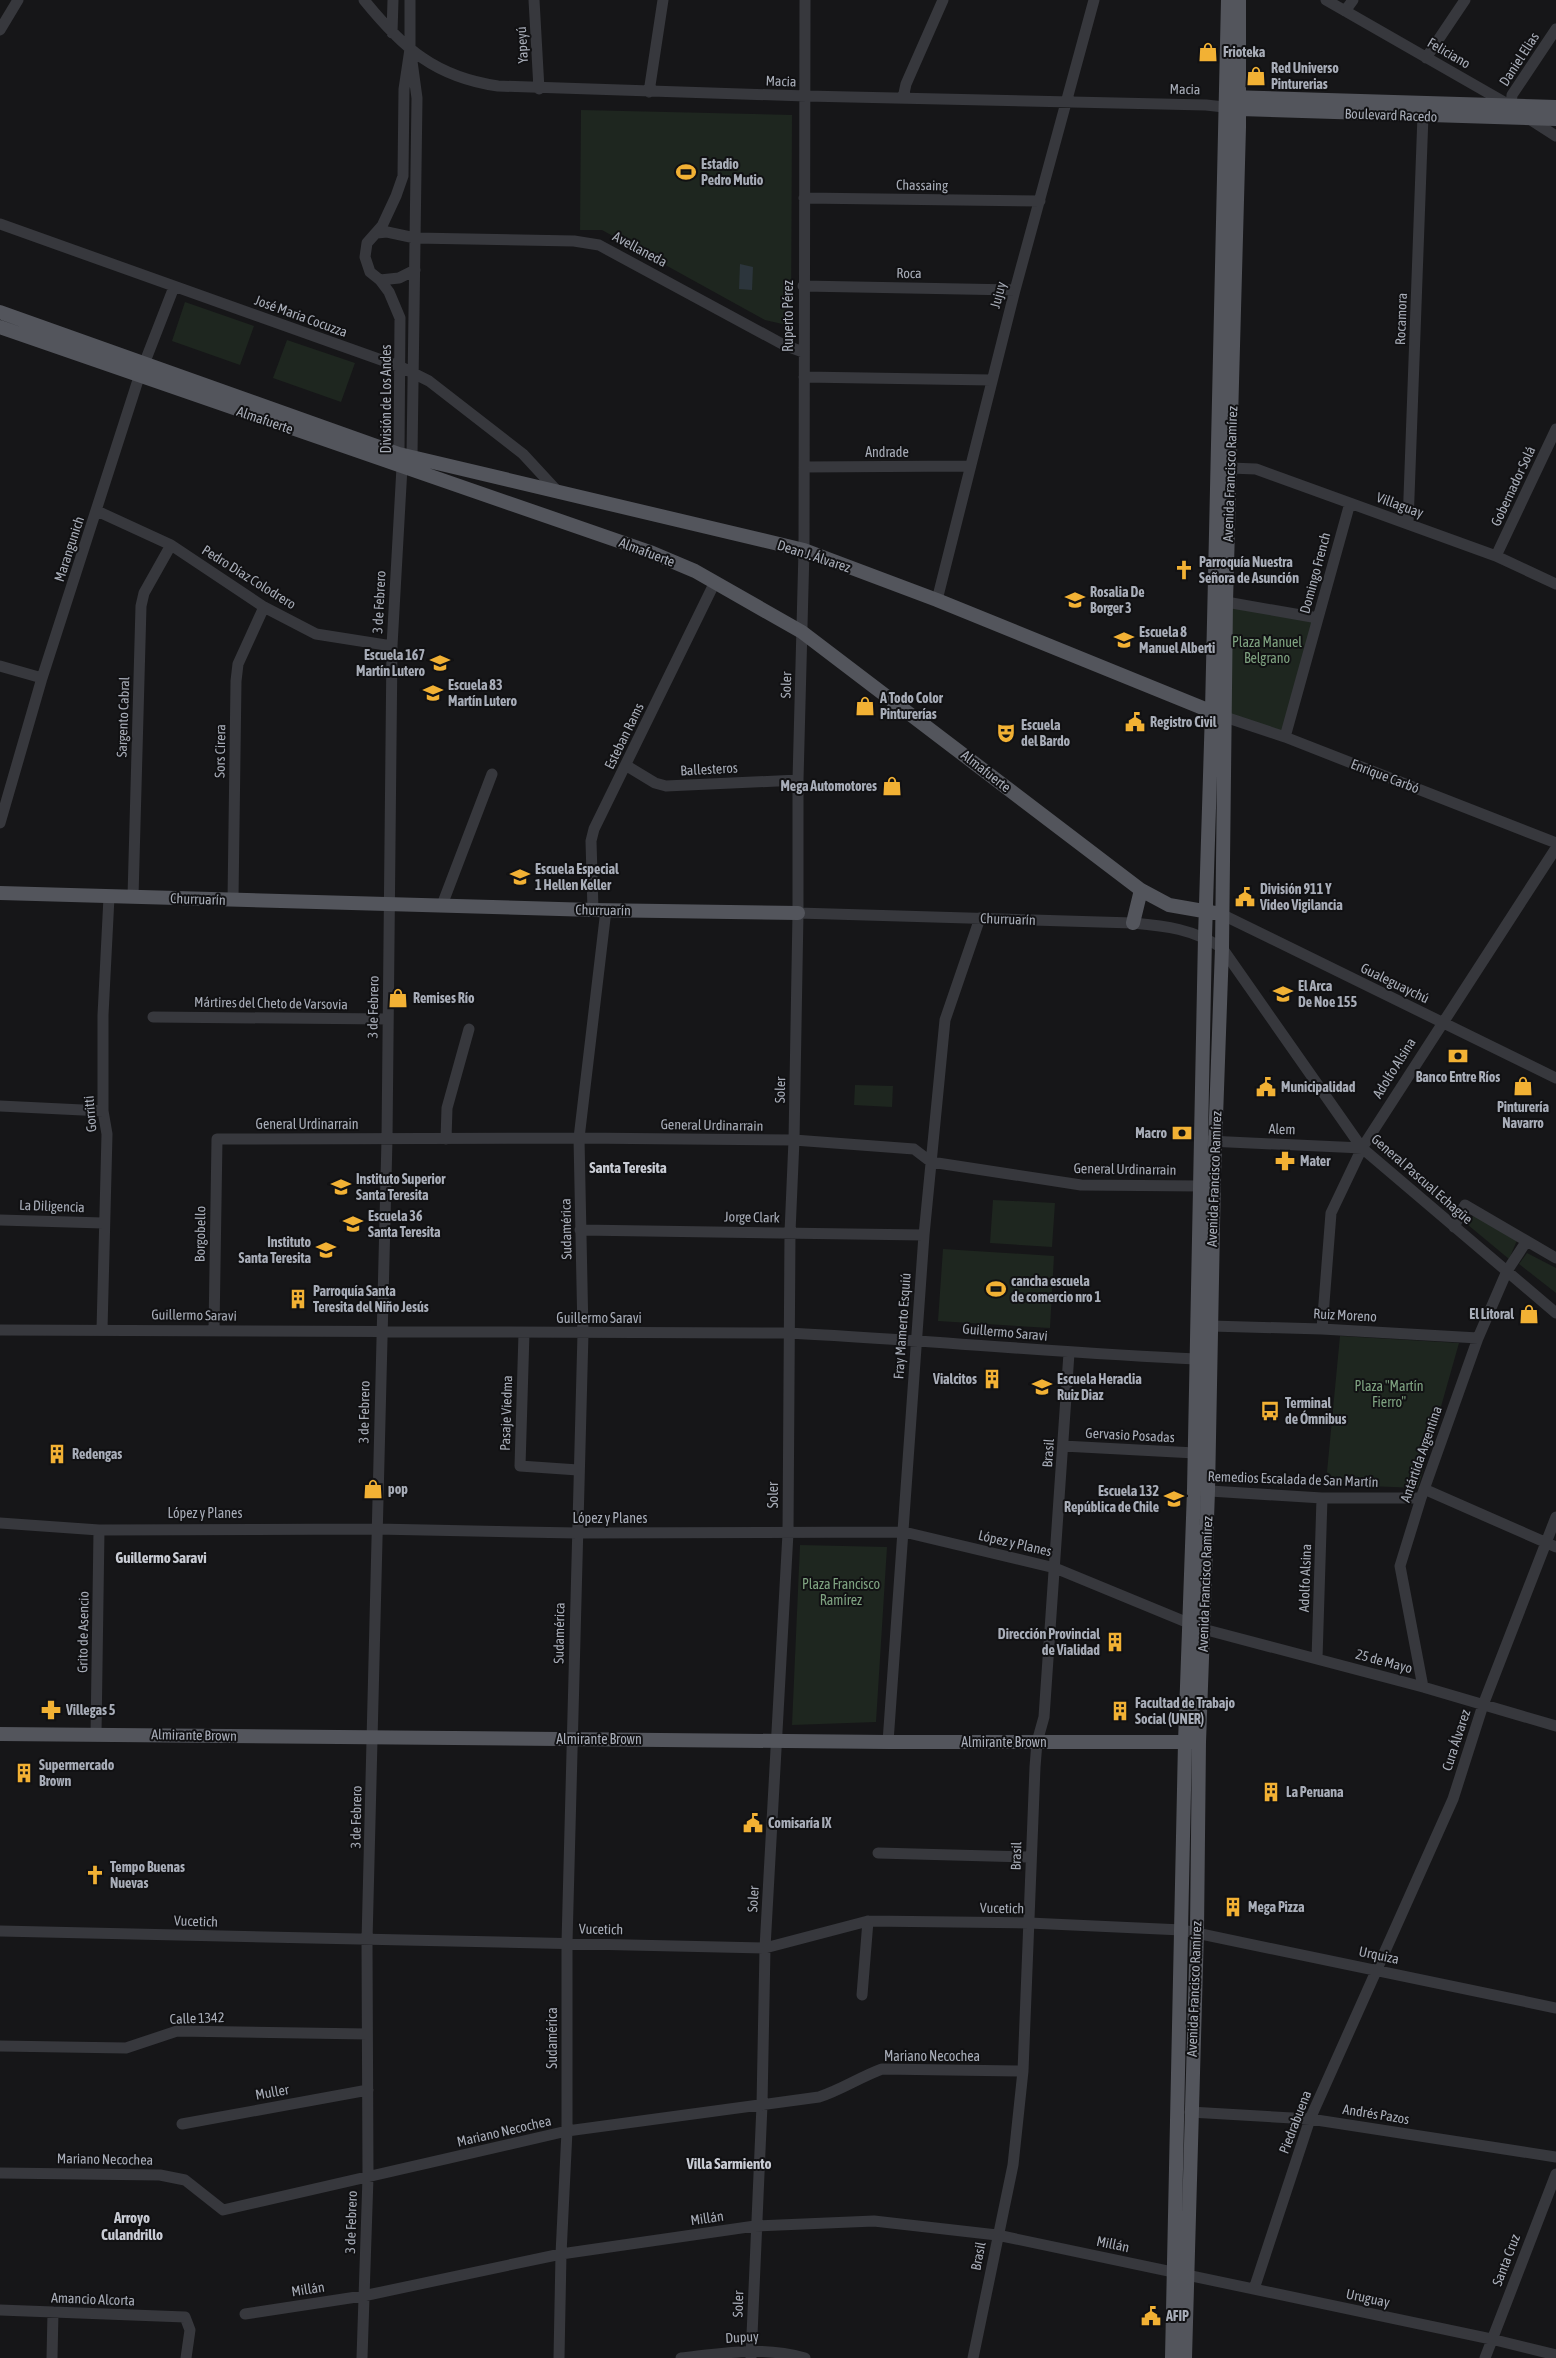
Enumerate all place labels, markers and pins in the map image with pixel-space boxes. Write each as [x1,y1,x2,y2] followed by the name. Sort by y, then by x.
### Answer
[1197,41,1219,63] shop icon: Frioteka
[1223,44,1266,60] place label: Frioteka
[1271,60,1339,92] place label: Red Universo Pinturerias
[1245,65,1267,87] shop icon: Red Universo Pinturerias
[701,156,764,188] place label: Estadio Pedro Mutio
[675,161,697,183] sports icon: Estadio Pedro Mutio
[1199,554,1299,586] place label: Parroquía Nuestra Señora de Asunción
[1173,559,1195,581] church icon: Parroquía Nuestra Señora de Asunción
[1090,584,1145,616] place label: Rosalia De Borger 3
[1064,589,1086,611] school or university icon: Rosalia De Borger 3
[1139,624,1215,656] place label: Escuela 8 Manuel Alberti
[1113,629,1135,651] school or university icon: Escuela 8 Manuel Alberti
[356,647,425,679] place label: Escuela 167 Martín Lutero
[429,652,451,674] school or university icon: Escuela 167 Martín Lutero
[448,677,517,709] place label: Escuela 83 Martín Lutero
[422,682,444,704] school or university icon: Escuela 83 Martín Lutero
[879,690,944,722] place label: A Todo Color Pinturerías
[854,695,876,717] shop icon: A Todo Color Pinturerías
[1124,711,1146,733] public building icon: Registro Civil
[1150,714,1217,730] place label: Registro Civil
[1021,717,1071,749] place label: Escuela del Bardo
[995,722,1017,744] theatre icon: Escuela del Bardo
[881,775,903,797] shop icon: Mega Automotores
[780,778,877,794] place label: Mega Automotores
[535,861,619,893] place label: Escuela Especial 1 Hellen Keller
[509,866,531,888] school or university icon: Escuela Especial 1 Hellen Keller
[1259,881,1343,913] place label: División 911 Y Video Vigilancia
[1234,886,1256,908] public building icon: División 911 Y Video Vigilancia
[1298,978,1357,1010] place label: El Arca De Noe 155
[1272,983,1294,1005] school or university icon: El Arca De Noe 155
[387,987,409,1009] shop icon: Remises Río
[413,990,475,1006] place label: Remises Río
[1447,1045,1469,1067] bank icon: Banco Entre Ríos
[1416,1069,1500,1085] place label: Banco Entre Ríos
[1512,1075,1534,1097] shop icon: Pinturería Navarro
[1255,1076,1277,1098] public building icon: Municipalidad
[1281,1079,1356,1095] place label: Municipalidad
[1497,1099,1549,1131] place label: Pinturería Navarro
[1171,1122,1193,1144] bank icon: Macro
[1135,1125,1167,1141] place label: Macro
[1274,1150,1296,1172] pharmacy icon: Mater
[1300,1153,1331,1169] place label: Mater
[356,1171,446,1203] place label: Instituto Superior Santa Teresita
[330,1176,352,1198] school or university icon: Instituto Superior Santa Teresita
[368,1208,441,1240] place label: Escuela 36 Santa Teresita
[342,1213,364,1235] school or university icon: Escuela 36 Santa Teresita
[239,1234,311,1266] place label: Instituto Santa Teresita
[315,1239,337,1261] school or university icon: Instituto Santa Teresita
[1011,1273,1102,1305] place label: cancha escuela de comercio nro 1
[985,1278,1007,1300] sports icon: cancha escuela de comercio nro 1
[313,1283,429,1315] place label: Parroquía Santa Teresita del Niño Jesús
[287,1288,309,1310] building icon: Parroquía Santa Teresita del Niño Jesús
[1518,1303,1540,1325] shop icon: El Litoral
[1469,1306,1514,1322] place label: El Litoral
[981,1368,1003,1390] building icon: Vialcitos
[932,1371,977,1387] place label: Vialcitos
[1057,1371,1142,1403] place label: Escuela Heraclia Ruiz Diaz
[1031,1376,1053,1398] school or university icon: Escuela Heraclia Ruiz Diaz
[1285,1395,1347,1427] place label: Terminal de Ómnibus
[1259,1400,1281,1422] bus stop icon: Terminal de Ómnibus
[46,1443,68,1465] building icon: Redengas
[72,1446,122,1462] place label: Redengas
[362,1478,384,1500] shop icon: pop
[388,1481,408,1497] place label: pop
[1064,1483,1159,1515] place label: Escuela 132 República de Chile
[1163,1488,1185,1510] school or university icon: Escuela 132 República de Chile
[998,1626,1100,1658] place label: Dirección Provincial de Vialidad
[1104,1631,1126,1653] building icon: Dirección Provincial de Vialidad
[1135,1695,1236,1727] place label: Facultad de Trabajo Social (UNER)
[40,1699,62,1721] pharmacy icon: Villegas 5
[1109,1700,1131,1722] building icon: Facultad de Trabajo Social (UNER)
[65,1702,116,1718] place label: Villegas 5
[39,1757,115,1789] place label: Supermercado Brown
[13,1762,35,1784] building icon: Supermercado Brown
[1260,1781,1282,1803] building icon: La Peruana
[1286,1784,1344,1800] place label: La Peruana
[742,1812,764,1834] public building icon: Comisaría IX
[768,1815,832,1831] place label: Comisaría IX
[110,1859,185,1891] place label: Tempo Buenas Nuevas
[84,1864,106,1886] church icon: Tempo Buenas Nuevas
[1222,1896,1244,1918] building icon: Mega Pizza
[1248,1899,1305,1915] place label: Mega Pizza
[1140,2305,1162,2327] public building icon: AFIP
[1165,2308,1189,2324] place label: AFIP

